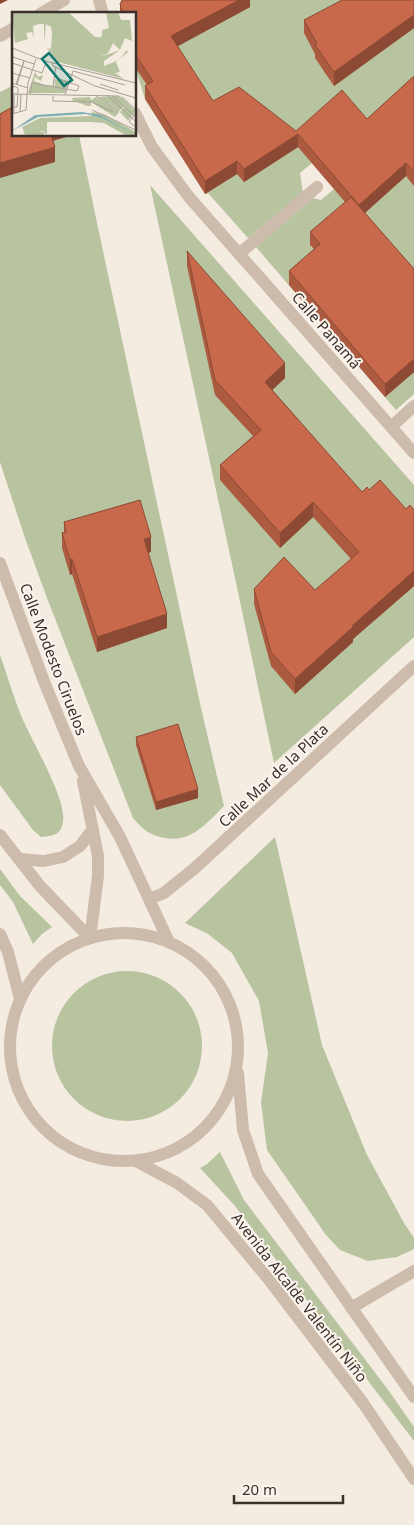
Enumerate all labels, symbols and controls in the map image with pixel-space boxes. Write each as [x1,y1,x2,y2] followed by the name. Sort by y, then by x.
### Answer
[12,12,136,136] inset map
[288,287,366,373] street label: Calle Panamá
[16,580,92,738] street label: Calle Modesto Ciruelos
[214,719,332,831] street label: Calle Mar de la Plata
[228,1208,372,1386] street label: Avenida Alcalde Valentín Niño
[234,1472,343,1504] scale bar
[242,1479,277,1499] text: 20 m

